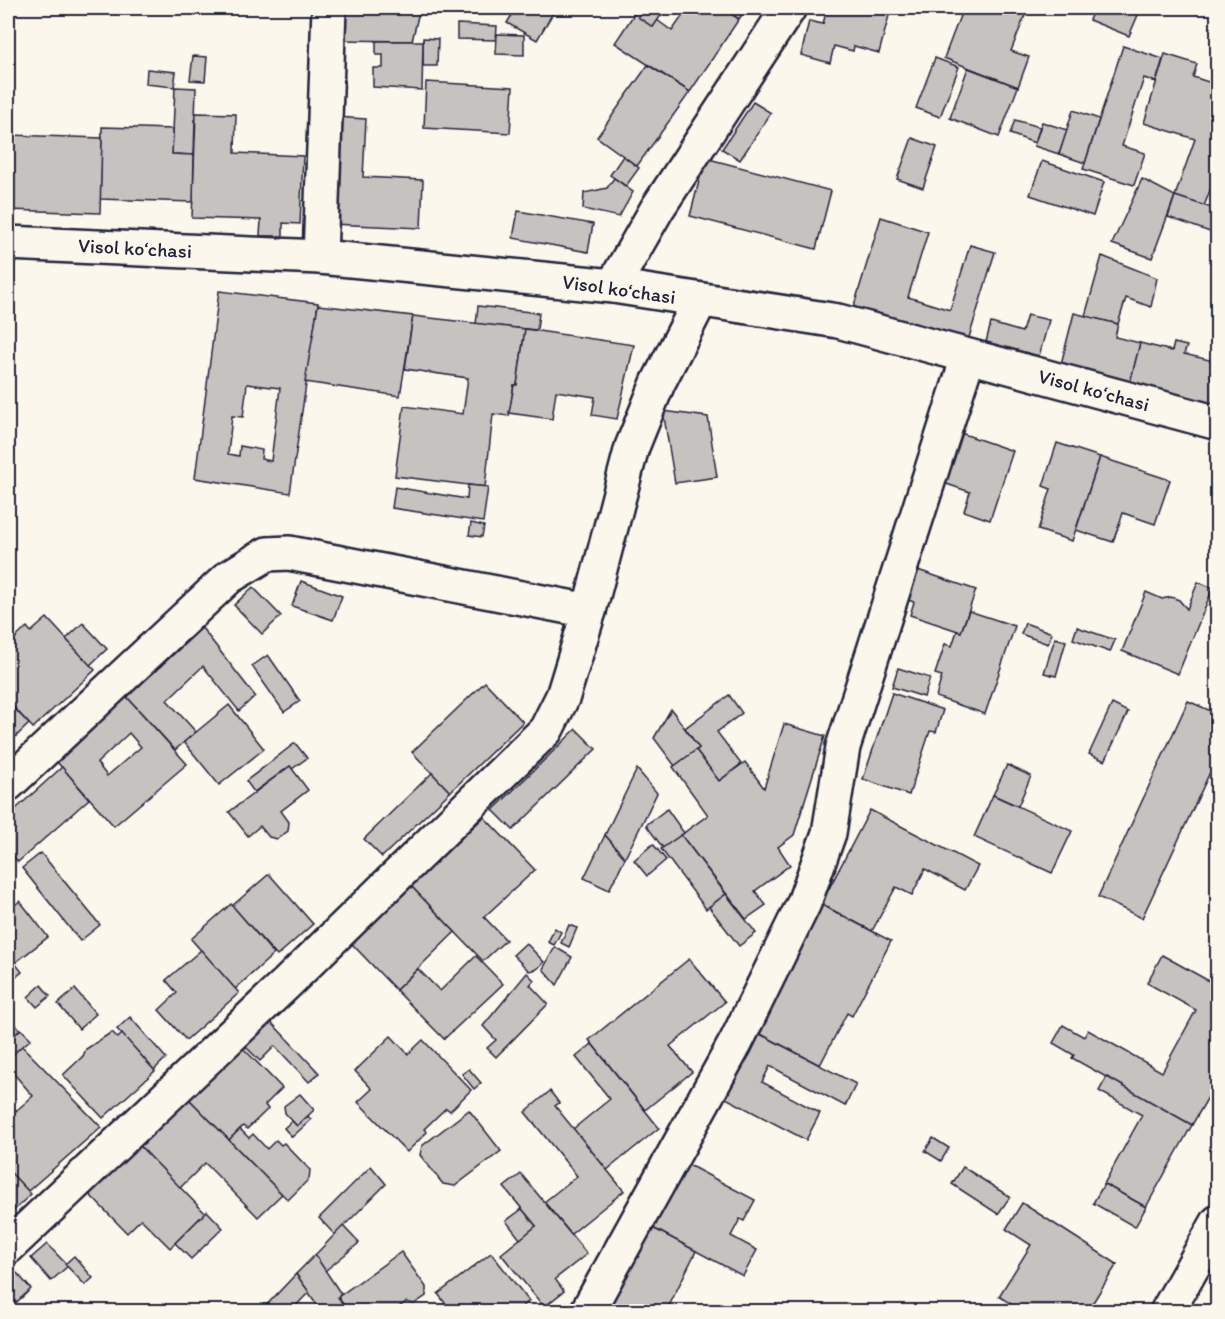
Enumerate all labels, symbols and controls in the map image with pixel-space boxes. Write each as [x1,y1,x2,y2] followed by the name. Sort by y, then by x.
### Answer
[77,233,193,263] street label: Visol koʻchasi
[561,269,677,309] street label: Visol koʻchasi
[1036,364,1152,416] street label: Visol koʻchasi

